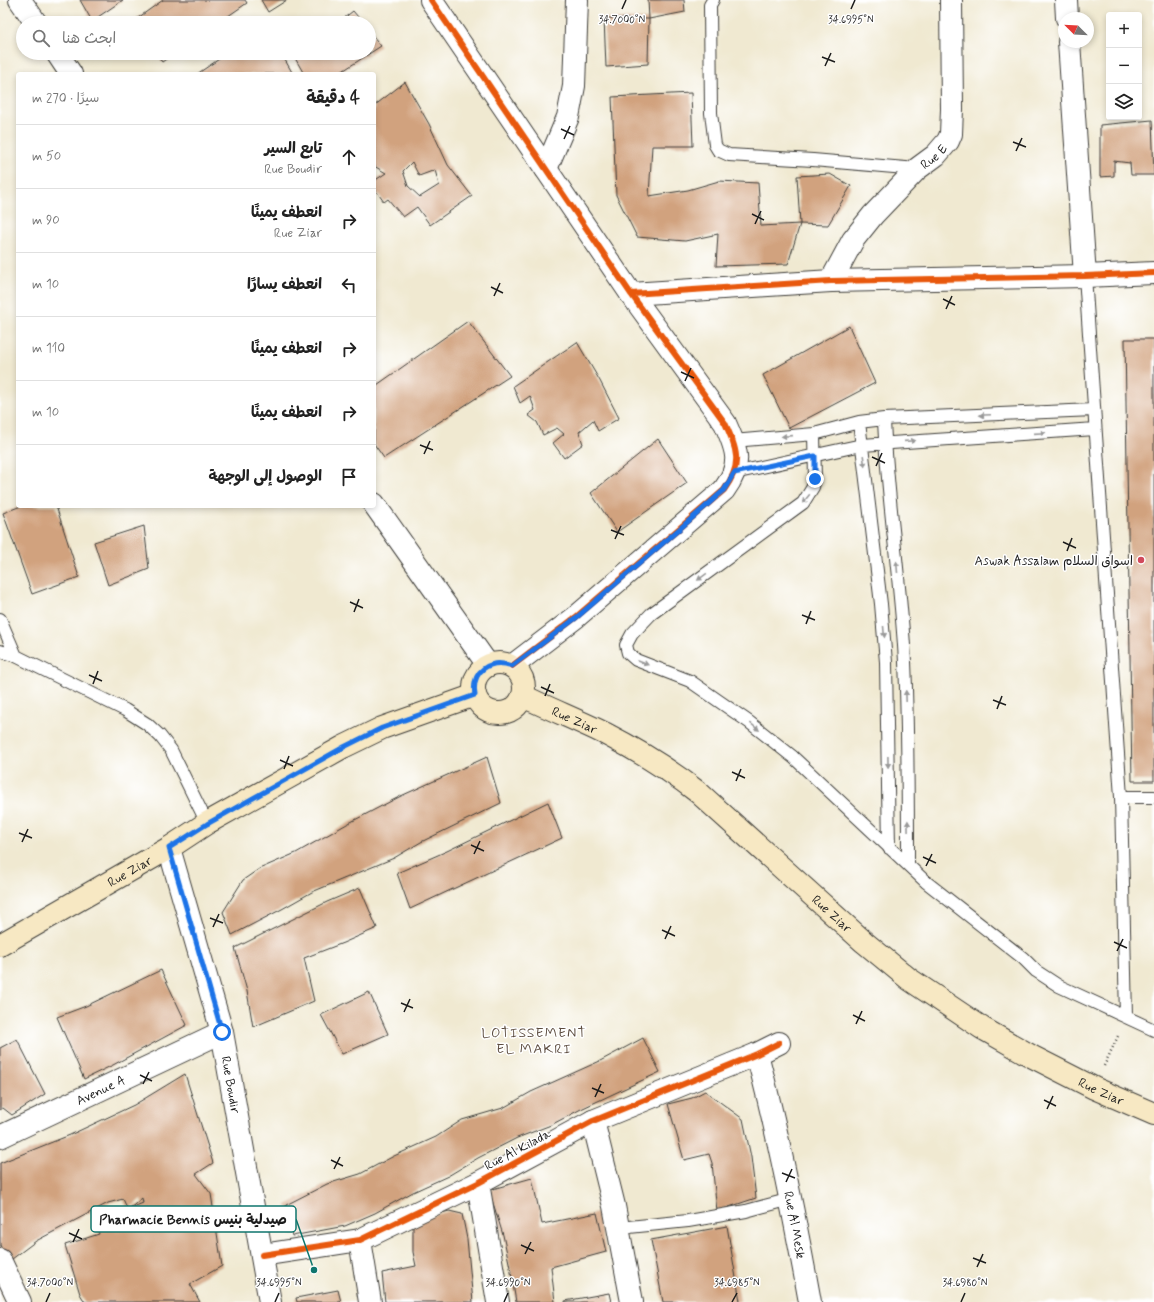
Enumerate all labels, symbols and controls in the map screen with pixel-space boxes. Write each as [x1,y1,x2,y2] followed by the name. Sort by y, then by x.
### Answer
[1058,12,1094,48] north arrow
[1106,12,1142,120] map controls
[1106,12,1142,48] button: +
[599,13,646,27] text: 34.7000°N
[828,13,874,27] text: 34.6995°N
[16,16,376,60] search box
[30,27,52,49] icon: search
[62,29,116,49] text: ابحث هنا
[1106,48,1142,84] button: −
[1106,84,1142,120] button: layers
[306,87,360,109] text: 4 دقيقة
[32,90,99,107] text: سيرًا · 270 m
[264,139,322,159] text: تابع السير
[917,141,952,174] street label: Rue E
[338,146,360,168] icon: ahead
[32,148,61,165] text: 50 m
[264,161,322,178] text: Rue Boudir
[251,203,322,223] text: انعطف يمينًا
[338,210,360,232] icon: right
[32,212,60,229] text: 90 m
[274,225,322,242] text: Rue Ziar
[338,274,360,296] icon: left
[247,275,322,295] text: انعطف يسارًا
[32,276,59,293] text: 10 m
[338,338,360,360] icon: right
[251,339,322,359] text: انعطف يمينًا
[32,340,65,357] text: 110 m
[338,402,360,424] icon: right
[251,403,322,423] text: انعطف يمينًا
[32,404,59,421] text: 10 m
[979,411,991,418] one-way arrow
[1034,429,1046,436] one-way arrow
[781,433,793,440] one-way arrow
[904,438,916,445] one-way arrow
[861,455,867,467] one-way arrow
[338,466,360,488] icon: arrive
[208,467,322,487] text: الوصول إلى الوجهة
[806,470,824,488] route end
[801,493,810,504] one-way arrow
[974,553,1133,571] place label: Aswak Assalam اسواق السلام
[1136,555,1146,565] marker: Aswak Assalam اسواق السلام
[894,561,901,573] one-way arrow
[697,573,708,581] one-way arrow
[880,626,887,638] one-way arrow
[638,661,650,667] one-way arrow
[903,689,909,702] one-way arrow
[549,703,600,739] street label: Rue Ziar
[750,723,761,732] one-way arrow
[885,756,891,769] one-way arrow
[905,819,911,832] one-way arrow
[105,852,156,892] street label: Rue Ziar
[808,892,855,937] street label: Rue Ziar
[213,1023,231,1041] route start
[481,1024,587,1058] district label: LOTISSEMENT EL MAKRI
[216,1055,243,1116] street label: Rue Boudir
[74,1072,128,1110] street label: Avenue A
[1075,1074,1127,1110] street label: Rue Ziar
[482,1126,554,1175] street label: Rue Al Kilada
[779,1190,809,1260] street label: Rue Al Mesk
[91,1206,296,1232] callout: Pharmacie Bennis صيدلية بنيس
[99,1211,287,1229] text: Pharmacie Bennis صيدلية بنيس
[27,1276,74,1290] text: 34.7000°N
[256,1276,302,1290] text: 34.6995°N
[486,1276,531,1290] text: 34.6990°N
[714,1276,760,1290] text: 34.6985°N
[942,1276,988,1290] text: 34.6980°N

